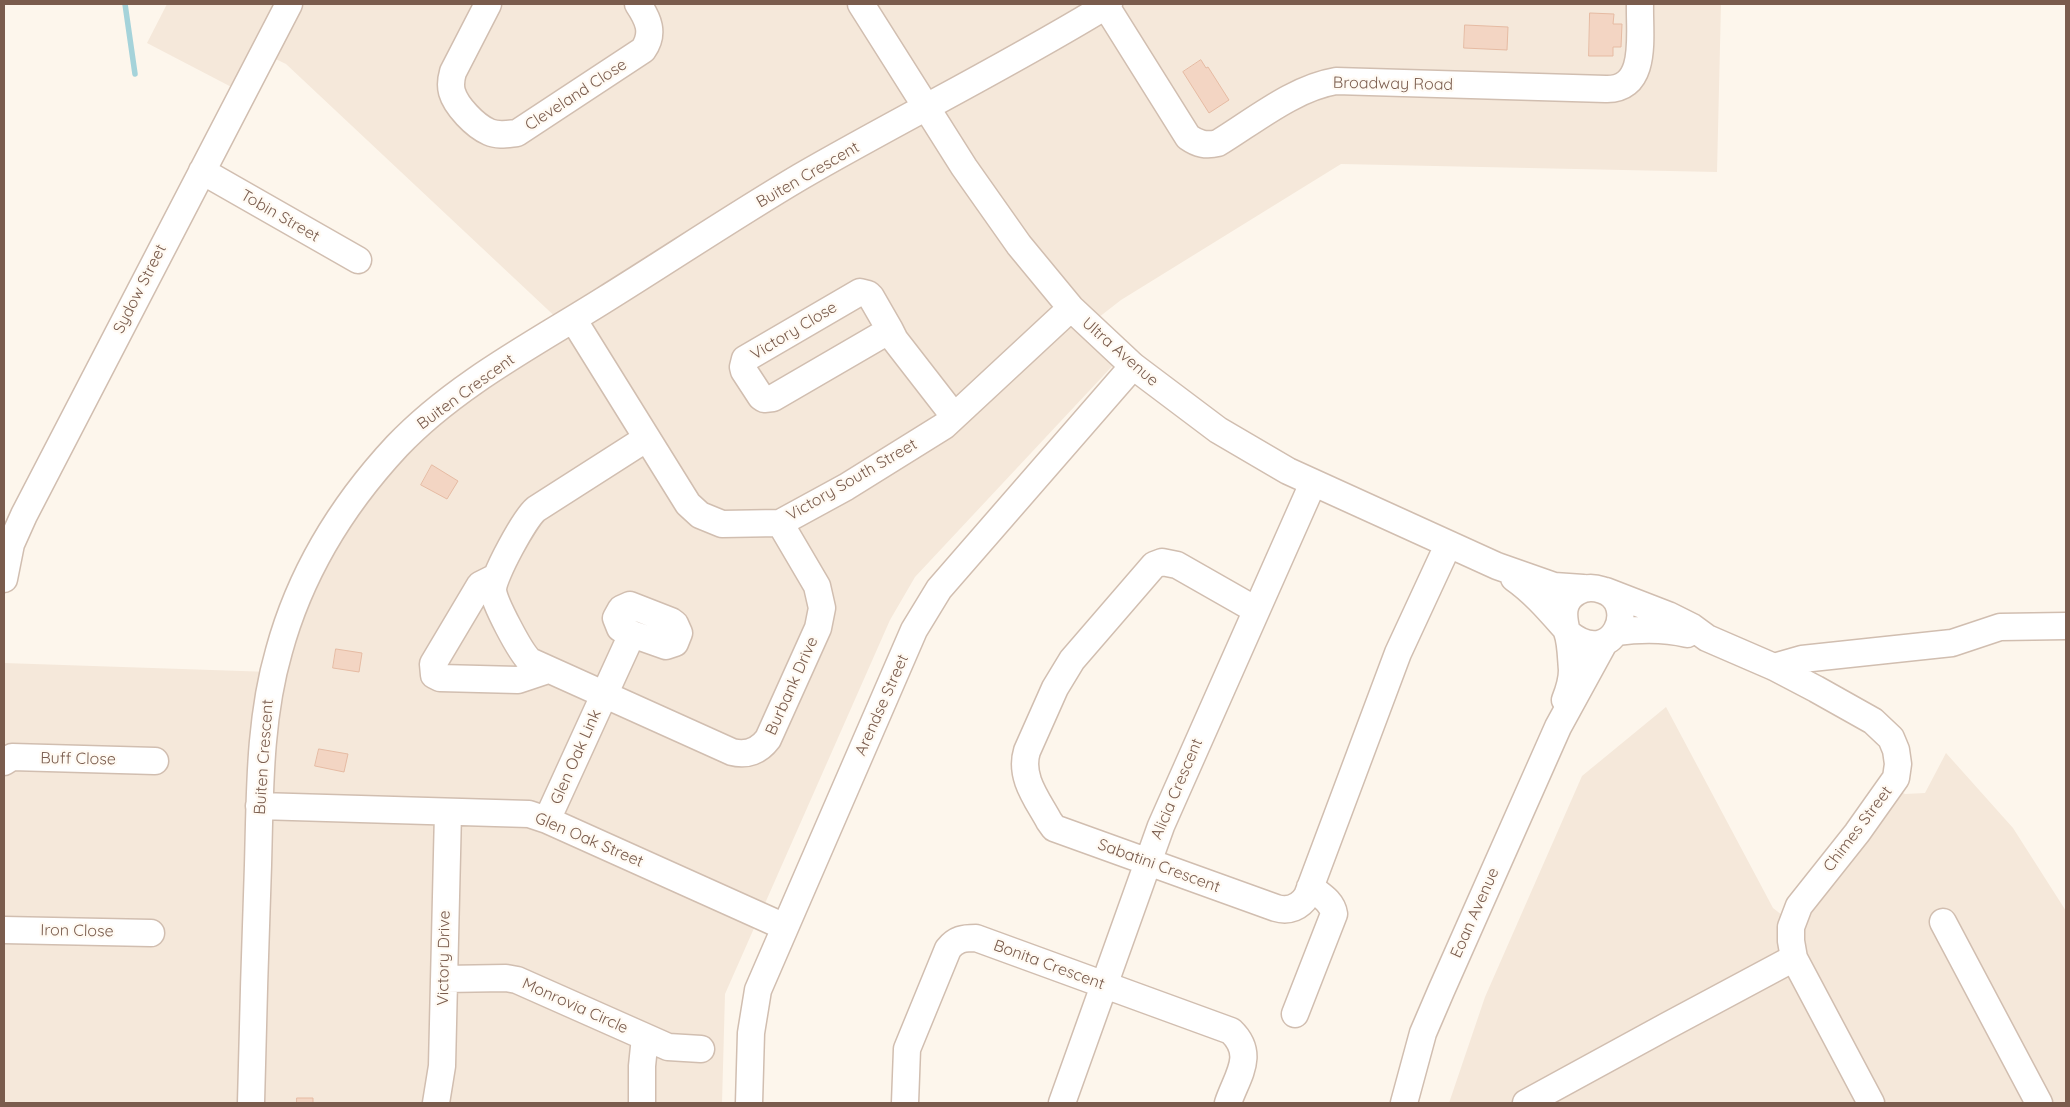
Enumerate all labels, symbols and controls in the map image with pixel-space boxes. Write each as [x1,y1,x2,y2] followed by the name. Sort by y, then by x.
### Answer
[522,55,630,135] street label: Cleveland Close
[1333,73,1453,95] street label: Broadway Road
[753,138,863,212] street label: Buiten Crescent
[237,186,323,246] street label: Tobin Street
[109,241,171,337] street label: Sydow Street
[747,298,841,364] street label: Victory Close
[1078,314,1162,390] street label: Ultra Avenue
[414,350,518,434] street label: Buiten Crescent
[783,435,921,525] street label: Victory South Street
[762,634,822,738] street label: Burbank Drive
[851,651,913,759] street label: Arendse Street
[250,699,278,815] street label: Buiten Crescent
[547,707,605,807] street label: Glen Oak Link
[1147,736,1207,842] street label: Alicia Crescent
[40,749,116,769] street label: Buff Close
[1820,782,1896,876] street label: Chimes Street
[532,809,646,871] street label: Glen Oak Street
[1095,835,1223,897] street label: Sabatini Crescent
[1447,865,1503,961] street label: Eoan Avenue
[434,910,454,1006] street label: Victory Drive
[40,921,114,941] street label: Iron Close
[991,936,1107,994] street label: Bonita Crescent
[519,974,631,1038] street label: Monrovia Circle

